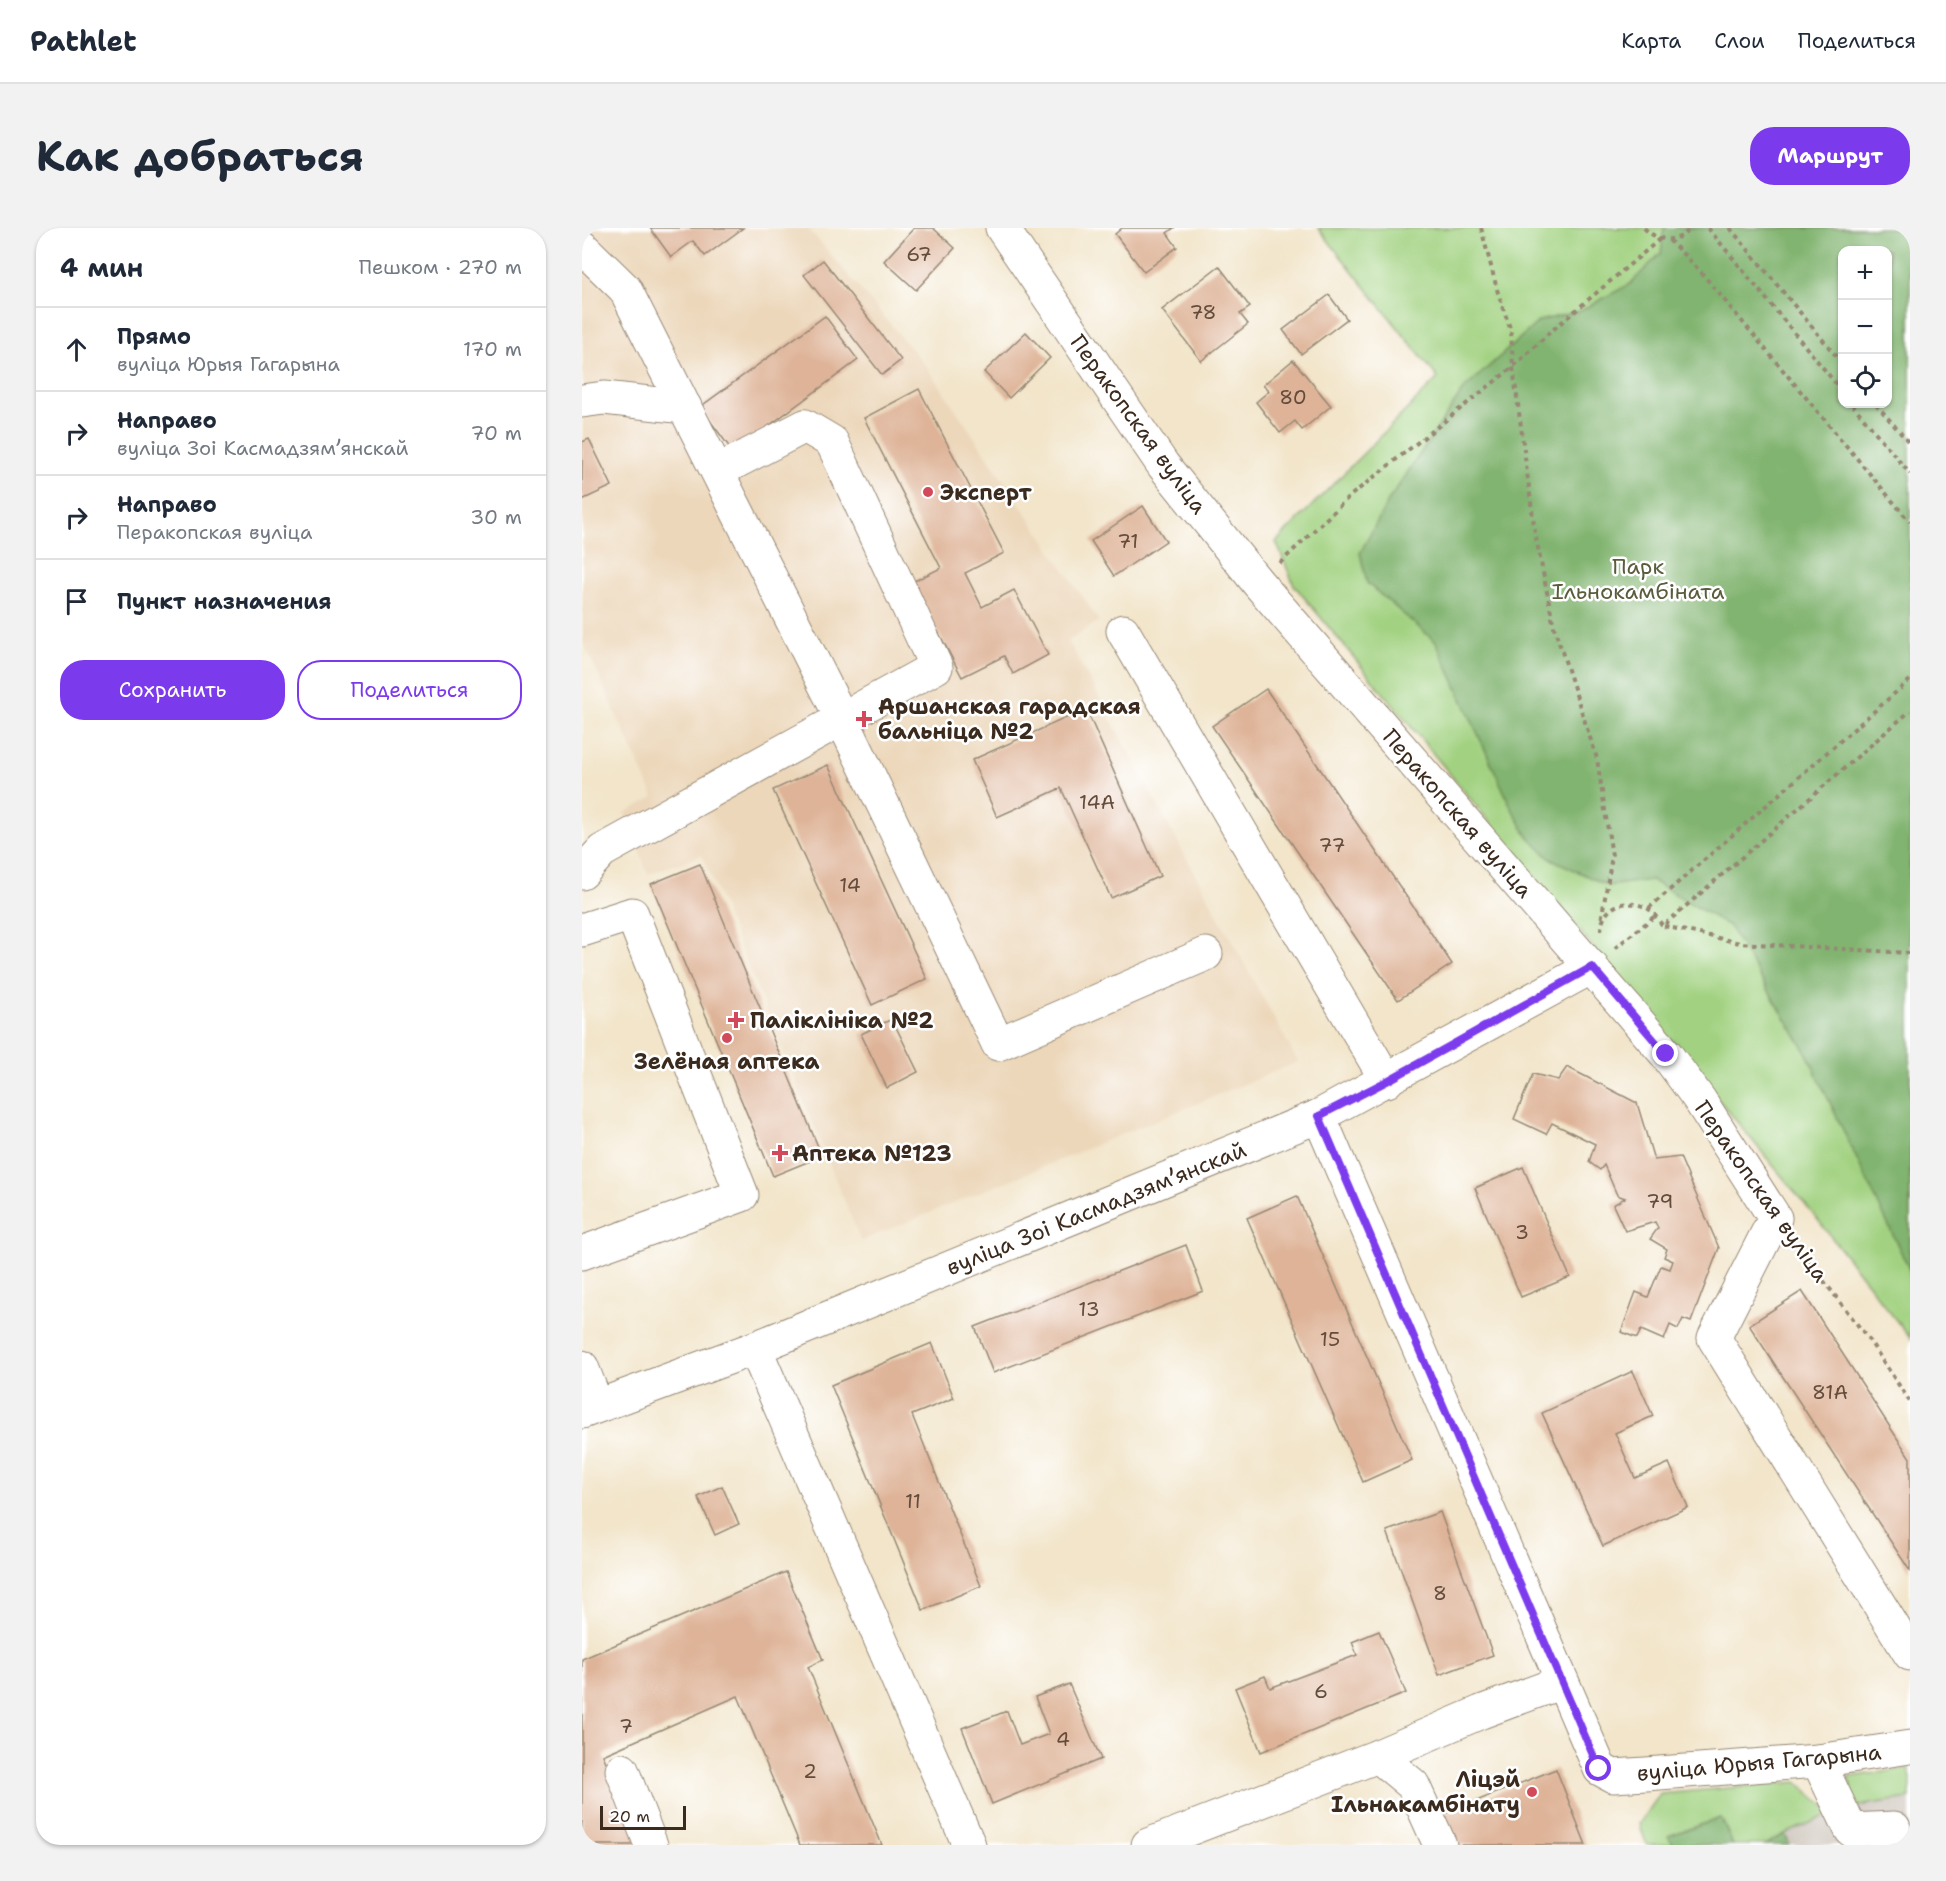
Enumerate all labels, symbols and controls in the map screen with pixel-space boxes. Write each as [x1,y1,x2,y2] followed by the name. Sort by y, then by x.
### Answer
[30,22,137,60] text: Pathlet
[1621,27,1681,55] text: Карта
[1714,27,1765,55] text: Слои
[1798,27,1916,55] text: Поделиться
[1750,127,1910,185] button: Маршрут
[36,128,364,184] text: Как добраться
[906,241,932,267] house number: 67
[1838,246,1892,408] map controls
[1838,246,1892,300] button: +
[60,250,143,285] text: 4 мин
[359,254,522,280] text: Пешком · 270 m
[1189,299,1217,325] house number: 78
[1838,300,1892,354] button: −
[117,322,191,351] text: Прямо
[1064,329,1214,520] street label: Перакопская вуліца
[60,333,93,366] icon: ahead
[463,336,522,362] text: 170 m
[117,351,340,377] text: вуліца Юрыя Гагарына
[1838,354,1892,408] button: locate
[1279,384,1307,410] house number: 80
[117,406,217,435] text: Направо
[60,417,93,450] icon: right
[470,420,522,446] text: 70 m
[117,435,409,461] text: вуліца Зоі Касмадзямʼянскай
[940,478,1032,507] place label: Эксперт
[921,485,935,499] marker: Эксперт
[117,490,217,519] text: Направо
[60,501,93,534] icon: right
[470,504,522,530] text: 30 m
[117,519,312,545] text: Перакопская вуліца
[1117,528,1139,554] house number: 71
[1552,552,1725,606] park label: Парк Ільнокамбіната
[60,585,93,618] icon: arrive
[117,587,331,616] text: Пункт назначения
[60,660,285,720] button: Сохранить
[297,660,522,720] button: Поделиться
[878,692,1141,746] place label: Аршанская гарадская бальніца №2
[855,710,873,728] marker: Аршанская гарадская бальніца №2
[1376,723,1539,904] street label: Перакопская вуліца
[1079,789,1115,815] house number: 14А
[1319,832,1345,858] house number: 77
[839,872,861,898] house number: 14
[750,1006,934,1035] place label: Паліклініка №2
[727,1011,745,1029] marker: Паліклініка №2
[720,1031,734,1045] marker: Зелёная аптека
[1652,1040,1678,1066] route end
[634,1047,820,1076] place label: Зелёная аптека
[1688,1095,1835,1288] street label: Перакопская вуліца
[942,1135,1250,1282] street label: вуліца Зоі Касмадзямʼянскай
[792,1139,952,1168] place label: Аптека №123
[773,1146,787,1160] marker: Аптека №123
[1646,1188,1674,1214] house number: 79
[1515,1219,1529,1245] house number: 3
[1078,1296,1100,1322] house number: 13
[1320,1326,1340,1352] house number: 15
[1812,1379,1848,1405] house number: 81А
[905,1488,921,1514] house number: 11
[1433,1580,1447,1606] house number: 8
[1314,1678,1328,1704] house number: 6
[619,1713,633,1739] house number: 7
[1056,1726,1070,1752] house number: 4
[1636,1737,1883,1788] street label: вуліца Юрыя Гагарына
[1585,1755,1611,1781] route start
[803,1758,817,1784] house number: 2
[1331,1765,1520,1819] place label: Ліцэй Ільнакамбінату
[1525,1785,1539,1799] marker: Ліцэй Ільнакамбінату
[600,1803,686,1830] scale bar
[609,1806,650,1827] text: 20 m

